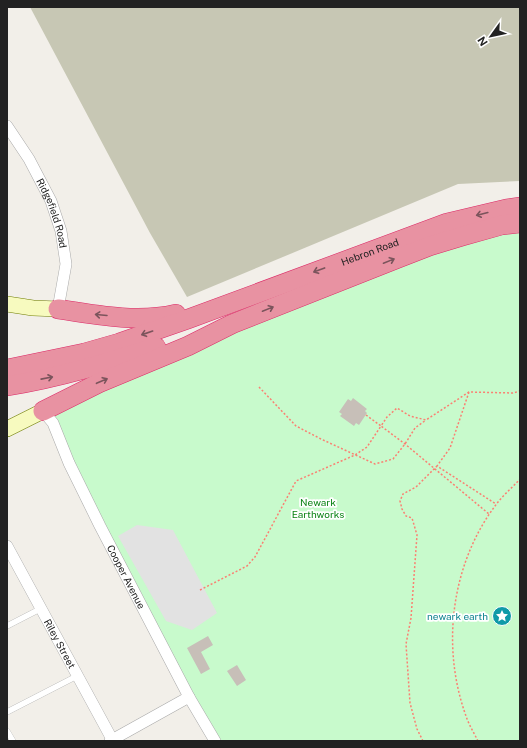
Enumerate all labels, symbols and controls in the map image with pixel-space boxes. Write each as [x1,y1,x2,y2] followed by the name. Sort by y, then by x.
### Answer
[471,16,511,56] north arrow
[475,35,490,48] text: N
[34,176,70,249] street label: Ridgefield Road
[476,211,489,219] one-way arrow
[339,235,400,268] street label: Hebron Road
[383,257,395,265] one-way arrow
[314,267,326,275] one-way arrow
[262,305,274,313] one-way arrow
[95,311,108,318] one-way arrow
[140,330,153,337] one-way arrow
[40,374,53,382] one-way arrow
[96,377,108,385] one-way arrow
[292,496,344,520] park label: Newark Earthworks
[105,543,148,611] street label: Cooper Avenue
[491,605,513,627] place icon: newark earth
[427,610,488,622] place label: newark earth
[42,617,78,670] street label: Riley Street

